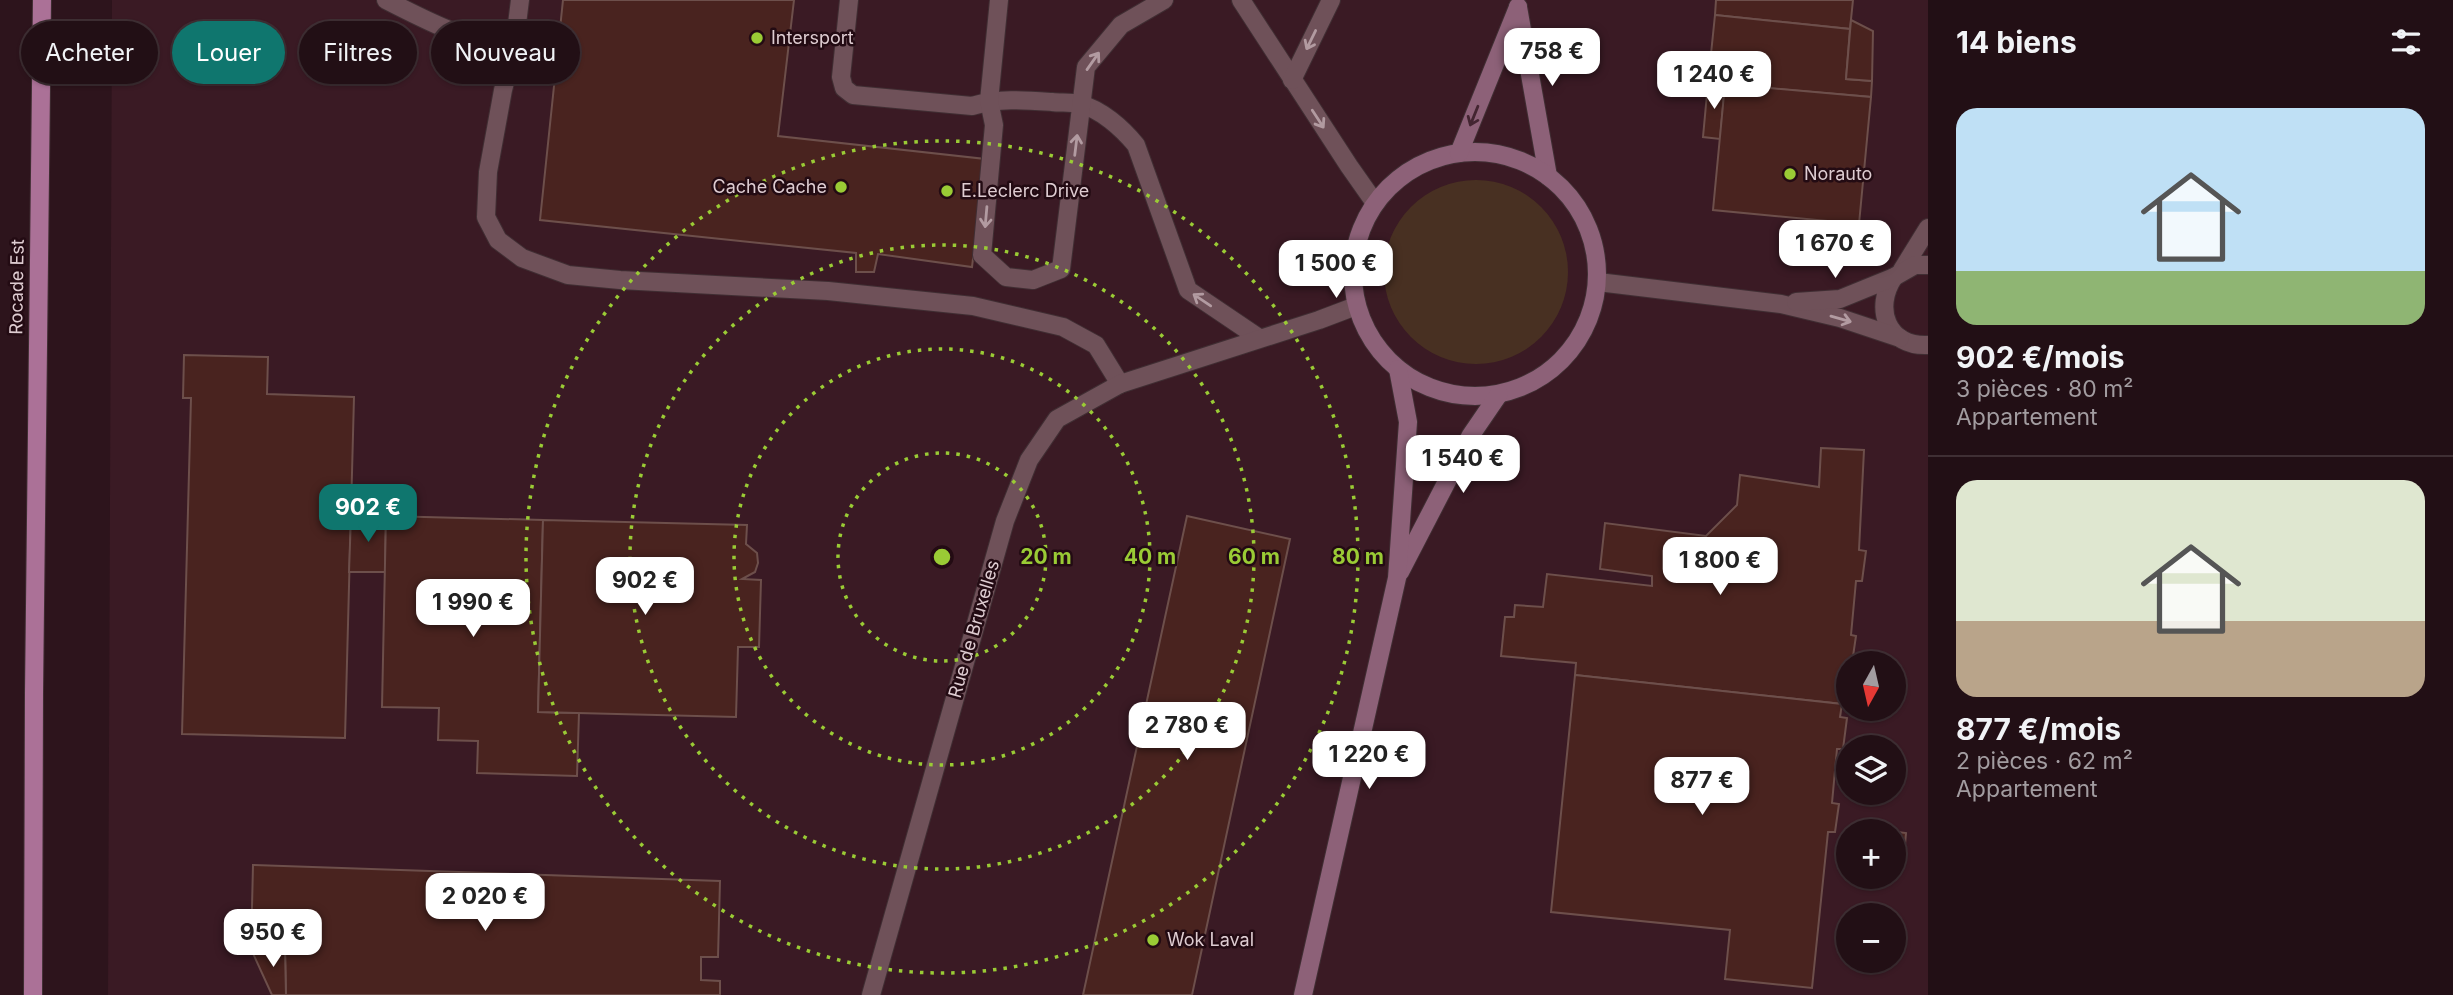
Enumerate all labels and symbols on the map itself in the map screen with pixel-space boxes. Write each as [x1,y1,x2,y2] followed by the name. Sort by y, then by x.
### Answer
[771,27,854,48] place label: Intersport
[1503,28,1601,88] pin: 758 €
[1304,29,1318,50] one-way arrow
[749,30,765,46] marker: Intersport
[1085,52,1100,71] one-way arrow
[1649,52,1779,111] pin: 1 240 €
[1467,104,1480,126] one-way arrow
[1311,109,1325,128] one-way arrow
[1069,134,1082,157] one-way arrow
[1804,163,1872,184] place label: Norauto
[1782,166,1798,182] marker: Norauto
[713,176,827,197] place label: Cache Cache
[833,179,849,195] marker: Cache Cache
[961,180,1089,201] place label: E.Leclerc Drive
[939,183,955,199] marker: E.Leclerc Drive
[979,206,992,228] one-way arrow
[1770,220,1900,280] pin: 1 670 €
[5,239,28,335] street label: Rocade Est
[1271,240,1401,300] pin: 1 500 €
[1193,293,1212,307] one-way arrow
[1830,314,1852,327] one-way arrow
[1398,435,1528,495] pin: 1 540 €
[319,484,417,544] pin: 902 €
[1655,538,1785,597] pin: 1 800 €
[1020,544,1072,569] text: 20 m
[1124,544,1176,569] text: 40 m
[1228,544,1280,569] text: 60 m
[1332,544,1384,569] text: 80 m
[930,545,954,569] centre of rings
[596,558,694,617] pin: 902 €
[944,558,1003,700] street label: Rue de Bruxelles
[408,580,538,639] pin: 1 990 €
[1836,651,1906,721] north arrow
[1122,702,1252,762] pin: 2 780 €
[1304,732,1434,791] pin: 1 220 €
[1653,758,1751,817] pin: 877 €
[420,874,550,933] pin: 2 020 €
[224,909,322,969] pin: 950 €
[1167,929,1254,950] place label: Wok Laval
[1145,932,1161,948] marker: Wok Laval

